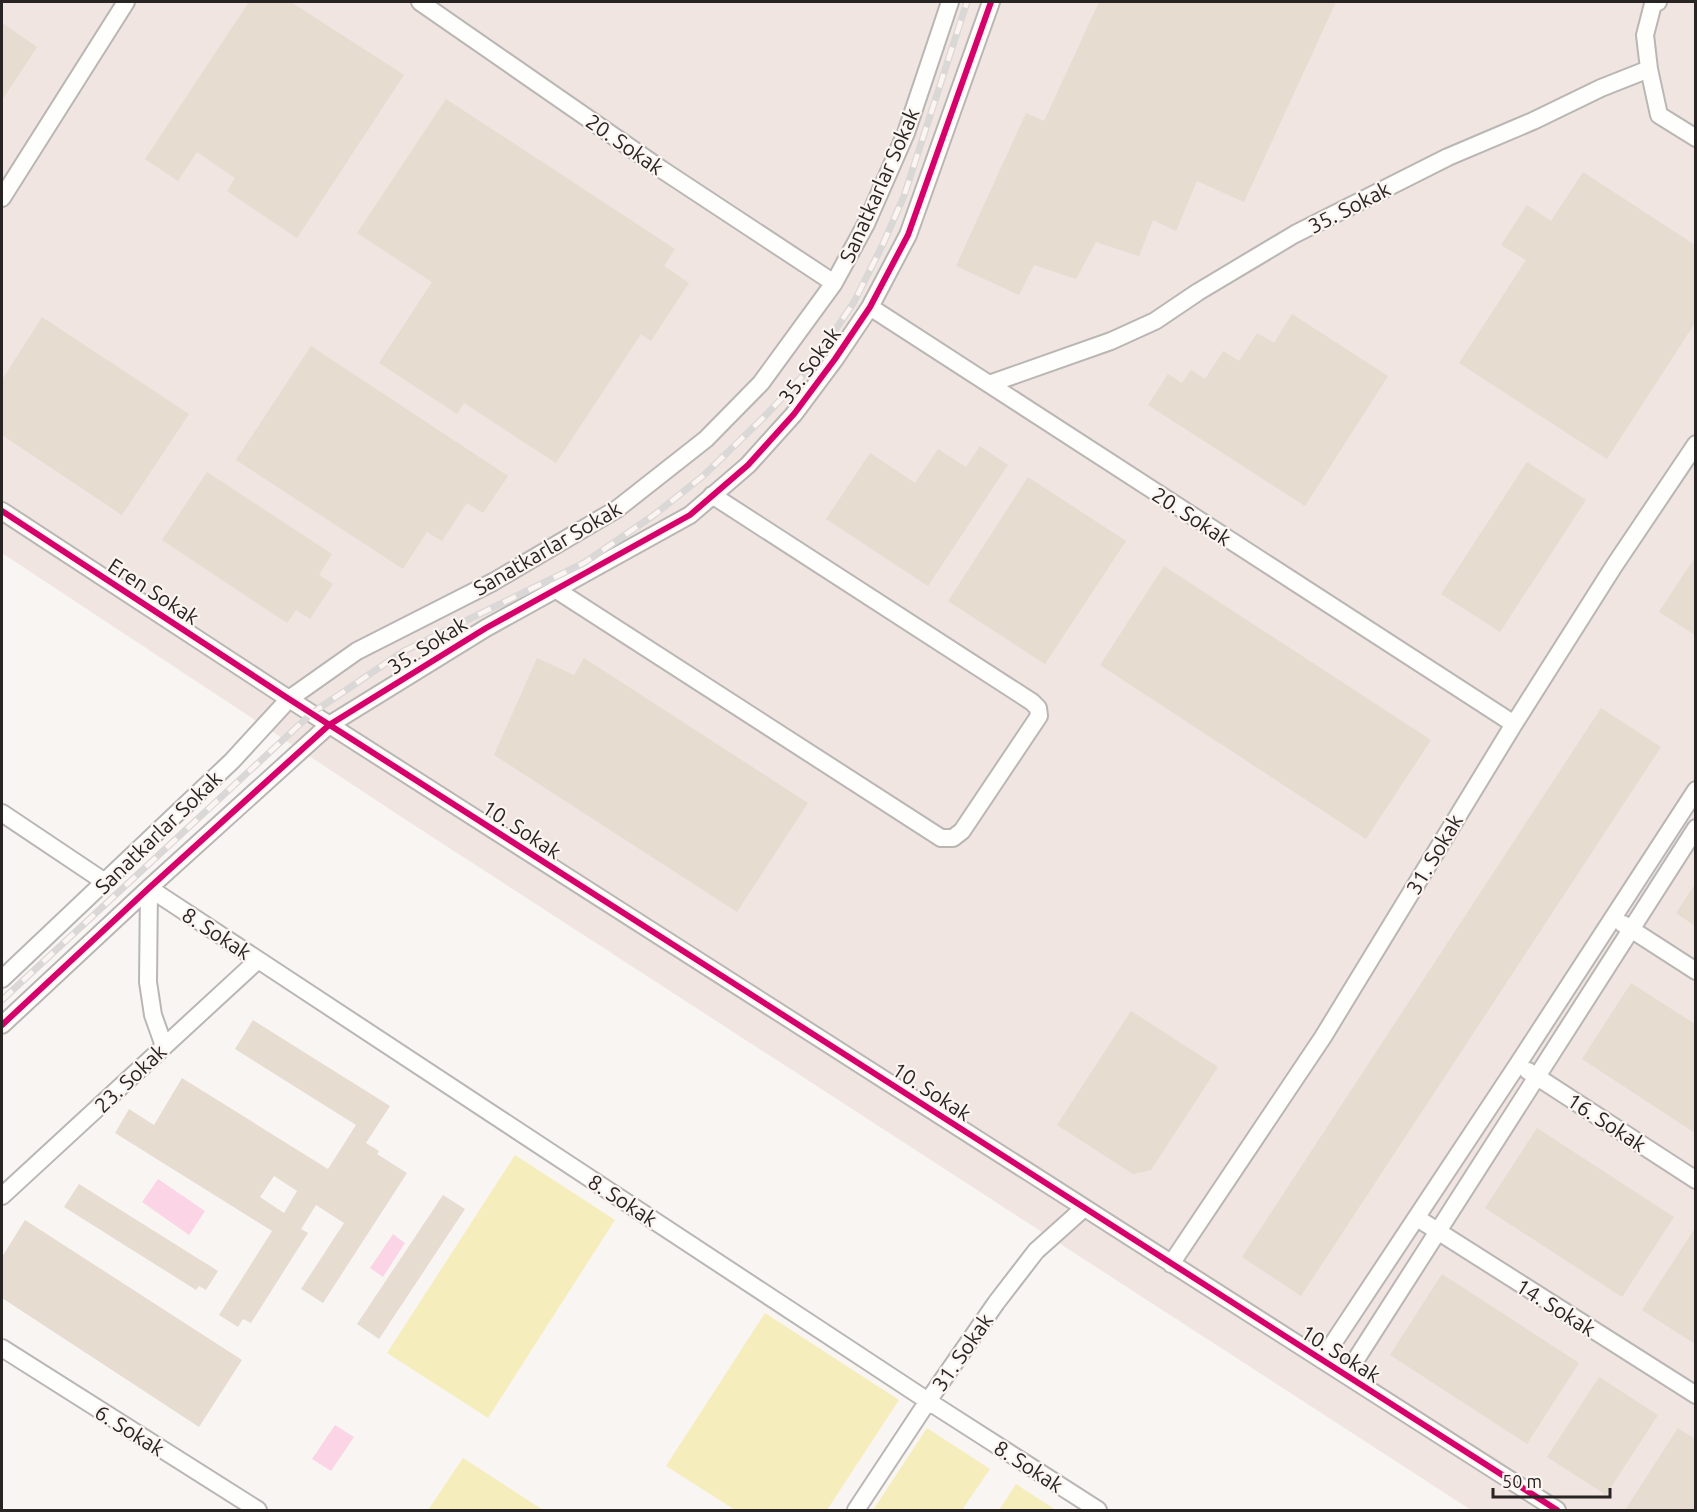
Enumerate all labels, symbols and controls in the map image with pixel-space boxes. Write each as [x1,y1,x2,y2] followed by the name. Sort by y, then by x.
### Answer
[834,104,924,266] street label: Sanatkarlar Sokak
[582,109,669,180] street label: 20. Sokak
[1304,176,1394,238] street label: 35. Sokak
[773,322,845,408] street label: 35. Sokak
[1148,482,1236,550] street label: 20. Sokak
[469,496,625,600] street label: Sanatkarlar Sokak
[104,553,204,629] street label: Eren Sokak
[383,611,471,679] street label: 35. Sokak
[90,765,227,898] street label: Sanatkarlar Sokak
[478,795,566,863] street label: 10. Sokak
[1401,809,1467,898] street label: 31. Sokak
[178,902,256,964] street label: 8. Sokak
[89,1039,171,1117] street label: 23. Sokak
[888,1057,976,1125] street label: 10. Sokak
[1563,1088,1651,1156] street label: 16. Sokak
[584,1169,662,1231] street label: 8. Sokak
[1512,1273,1600,1341] street label: 14. Sokak
[927,1308,998,1395] street label: 31. Sokak
[1297,1319,1385,1387] street label: 10. Sokak
[91,1399,169,1461] street label: 6. Sokak
[990,1435,1068,1497] street label: 8. Sokak
[1493,1461,1610,1499] scale bar
[1502,1471,1542,1491] text: 50 m

